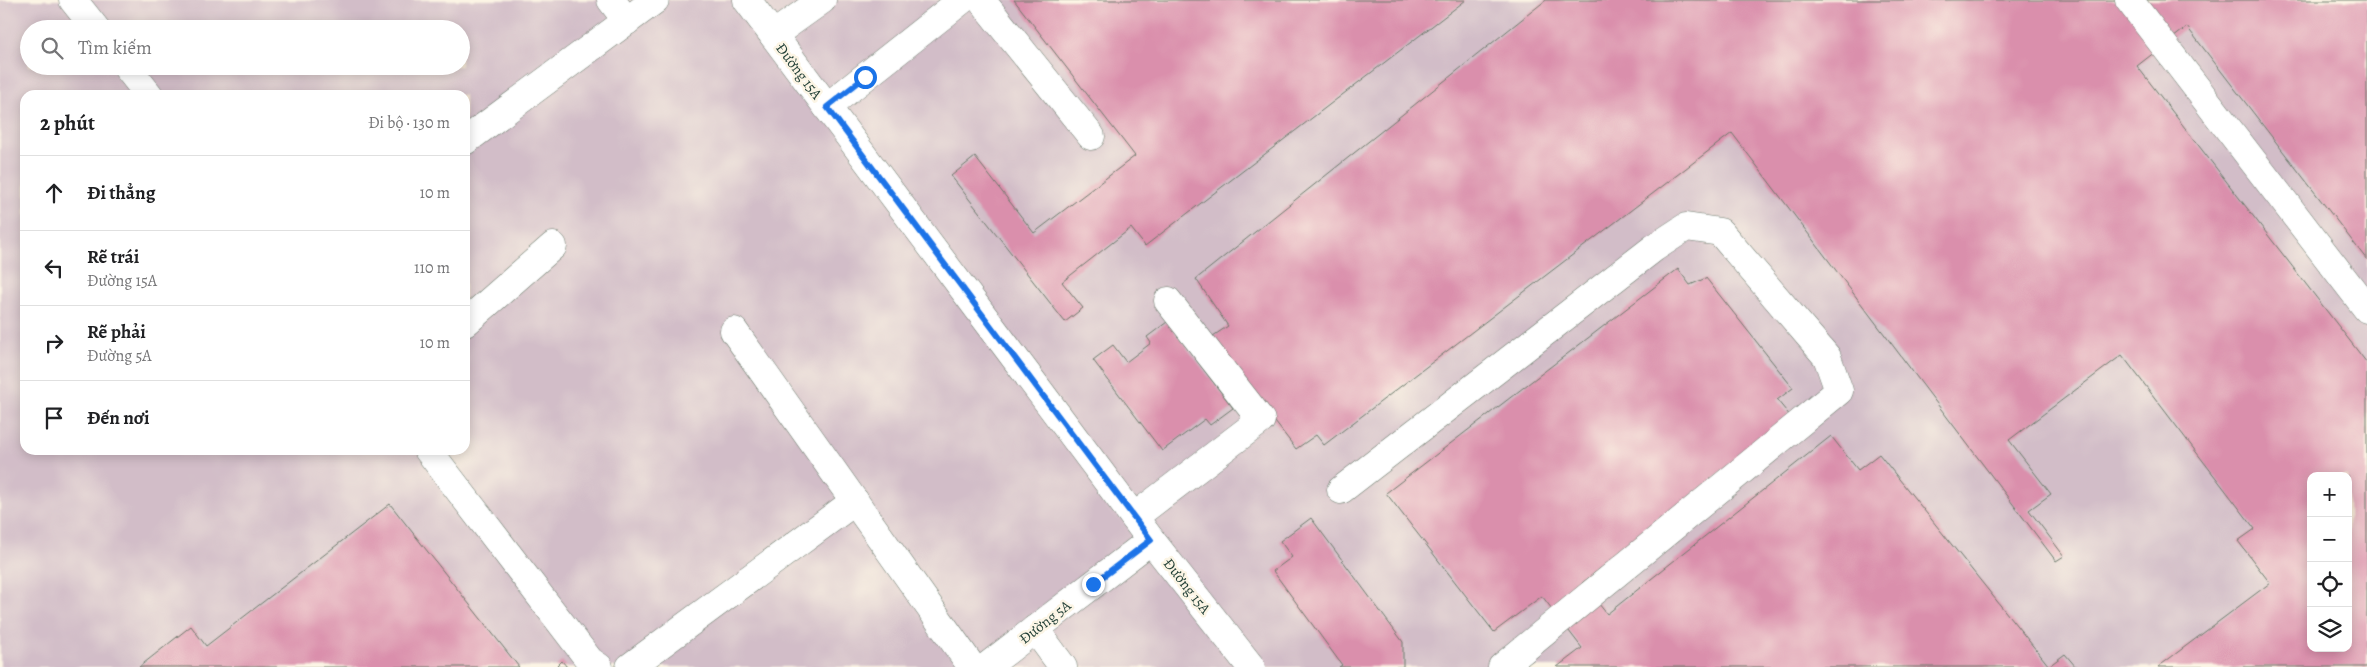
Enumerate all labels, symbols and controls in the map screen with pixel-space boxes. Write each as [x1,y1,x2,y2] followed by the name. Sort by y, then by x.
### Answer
[20,20,470,75] search box
[38,34,66,62] icon: search
[78,35,152,61] text: Tìm kiếm
[771,39,827,103] street label: Đường 15A
[854,66,877,89] route start
[40,109,95,137] text: 2 phút
[368,112,450,134] text: Đi bộ · 130 m
[40,179,68,207] icon: ahead
[87,180,155,206] text: Đi thẳng
[420,182,450,204] text: 10 m
[87,244,139,270] text: Rẽ trái
[40,254,68,282] icon: left
[414,257,450,279] text: 110 m
[87,270,157,292] text: Đường 15A
[87,319,146,345] text: Rẽ phải
[40,329,68,357] icon: right
[420,332,450,354] text: 10 m
[87,345,152,367] text: Đường 5A
[40,404,68,432] icon: arrive
[87,405,149,431] text: Đến nơi
[2307,472,2352,652] map controls
[2307,472,2352,517] button: +
[2307,517,2352,562] button: −
[1159,554,1215,618] street label: Đường 15A
[2307,562,2352,607] button: locate
[1082,573,1105,596] route end
[1015,595,1075,649] street label: Đường 5A
[2307,607,2352,652] button: layers

